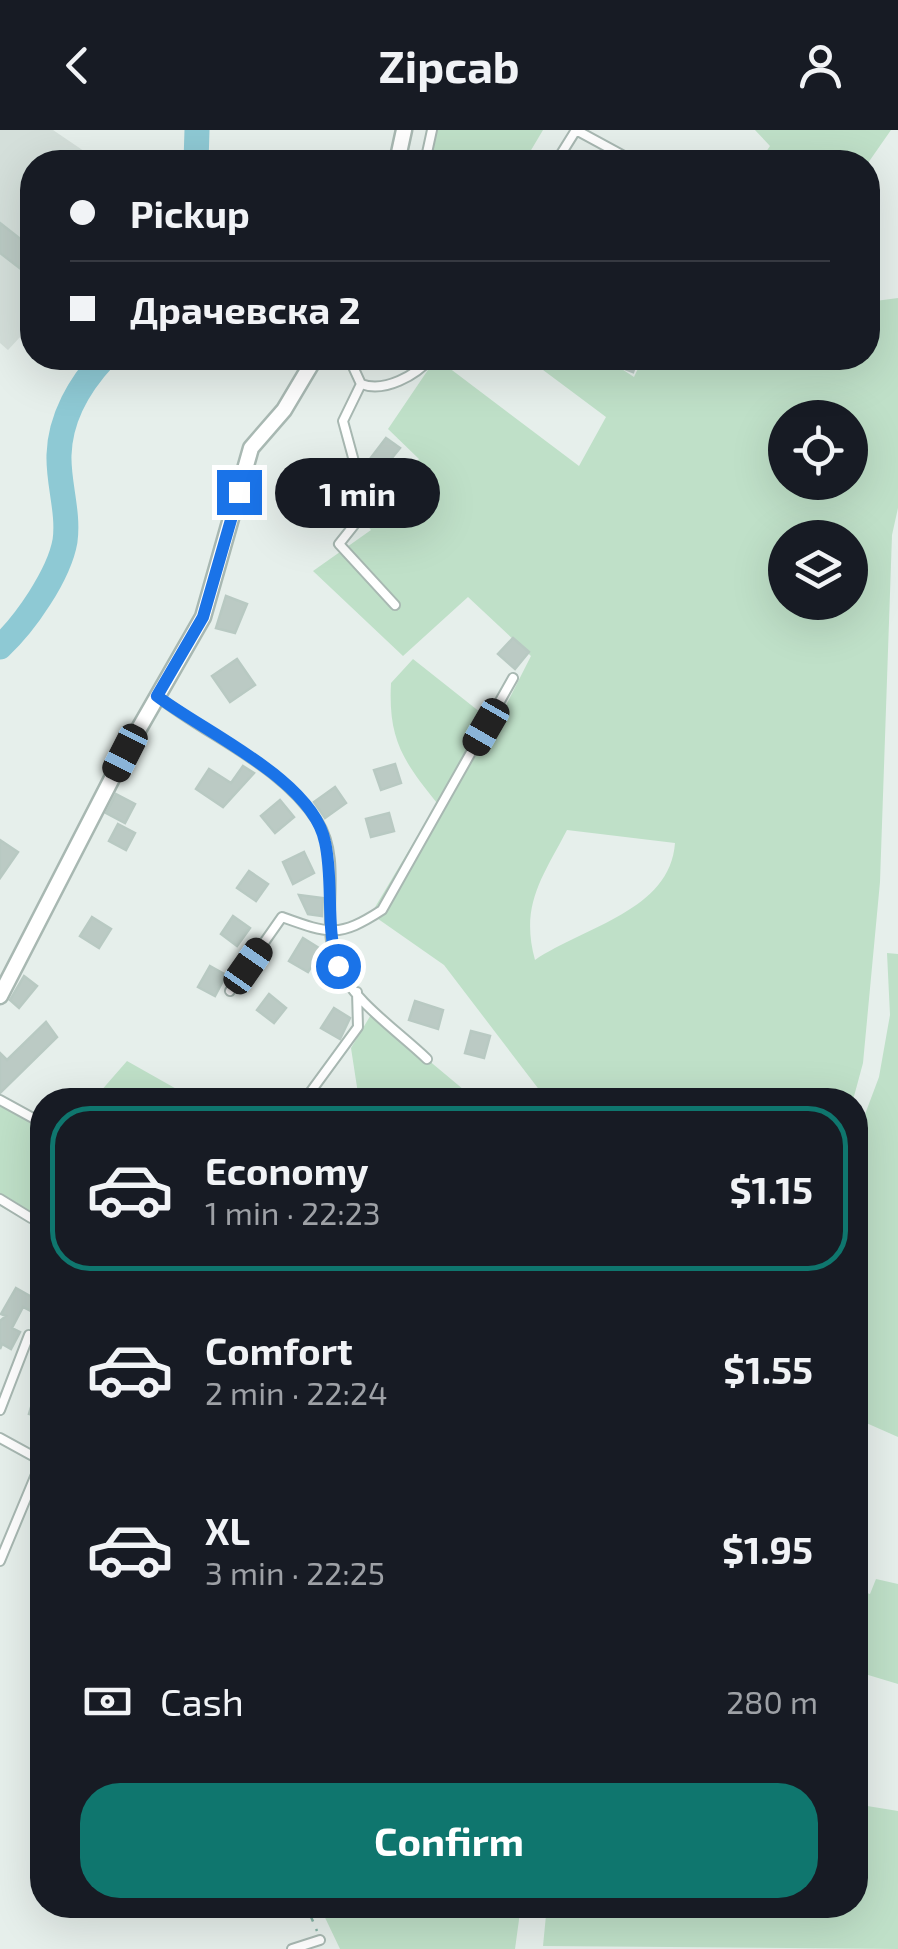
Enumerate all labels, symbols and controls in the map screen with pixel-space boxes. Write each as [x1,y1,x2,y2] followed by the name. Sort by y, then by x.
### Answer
[50,38,105,93] icon: back
[378,38,520,92] text: Zipcab
[793,38,848,93] icon: person
[130,190,250,236] text: Pickup
[130,286,361,332] text: Драчевска 2
[768,400,868,620] map controls
[768,400,868,500] button: locate
[274,457,439,527] callout: 1 min
[217,470,262,515] route end
[319,474,396,512] text: 1 min
[768,520,868,620] button: layers
[458,694,514,760] car
[98,719,152,787] car
[219,933,277,999] car
[316,944,361,989] route start
[85,1144,175,1234] icon: car
[205,1147,369,1193] text: Economy
[730,1166,813,1212] text: $1.15
[205,1193,381,1231] text: 1 min · 22:23
[85,1324,175,1414] icon: car
[205,1327,353,1373] text: Comfort
[723,1346,813,1392] text: $1.55
[205,1373,388,1411] text: 2 min · 22:24
[85,1504,175,1594] icon: car
[205,1507,250,1553] text: XL
[722,1526,813,1572] text: $1.95
[205,1553,385,1591] text: 3 min · 22:25
[80,1674,135,1729] icon: cash
[160,1678,244,1724] text: Cash
[726,1682,818,1720] text: 280 m
[80,1783,818,1898] button: Confirm

